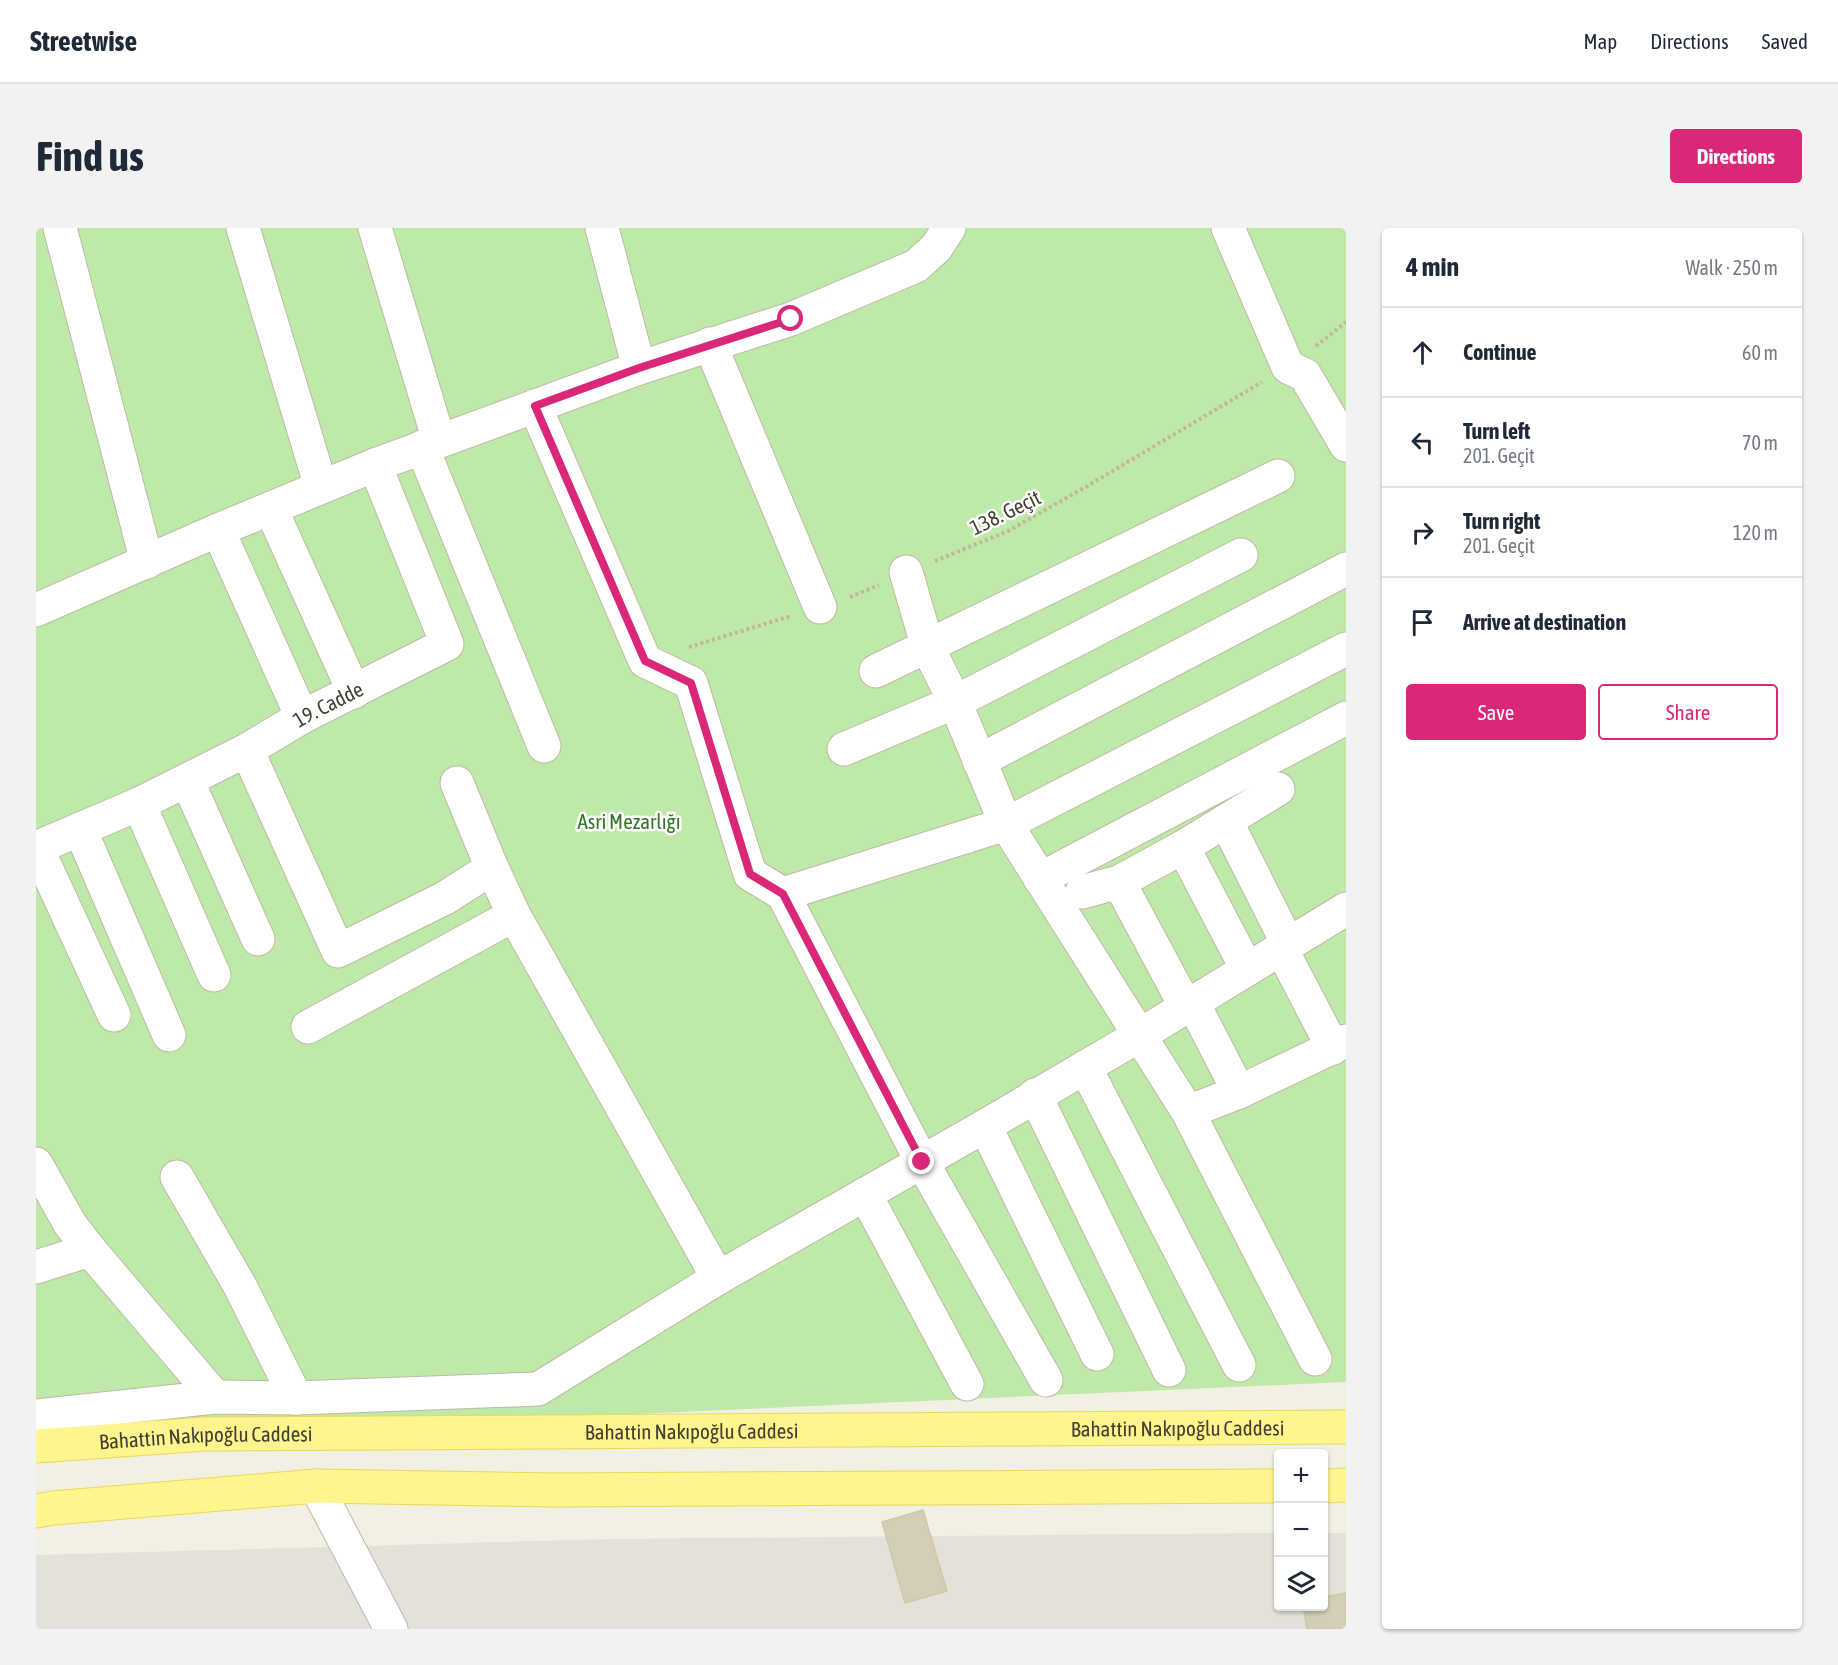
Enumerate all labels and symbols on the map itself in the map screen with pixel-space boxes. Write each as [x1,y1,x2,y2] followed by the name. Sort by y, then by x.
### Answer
[777,305,803,331] route start
[966,485,1044,539] street label: 138. Geçit
[289,676,367,732] street label: 19. Cadde
[578,809,680,833] park label: Asri Mezarlığı
[908,1148,934,1174] route end
[1071,1415,1285,1441] street label: Bahattin Nakıpoğlu Caddesi
[585,1418,799,1444] street label: Bahattin Nakıpoğlu Caddesi
[98,1421,313,1454] street label: Bahattin Nakıpoğlu Caddesi

